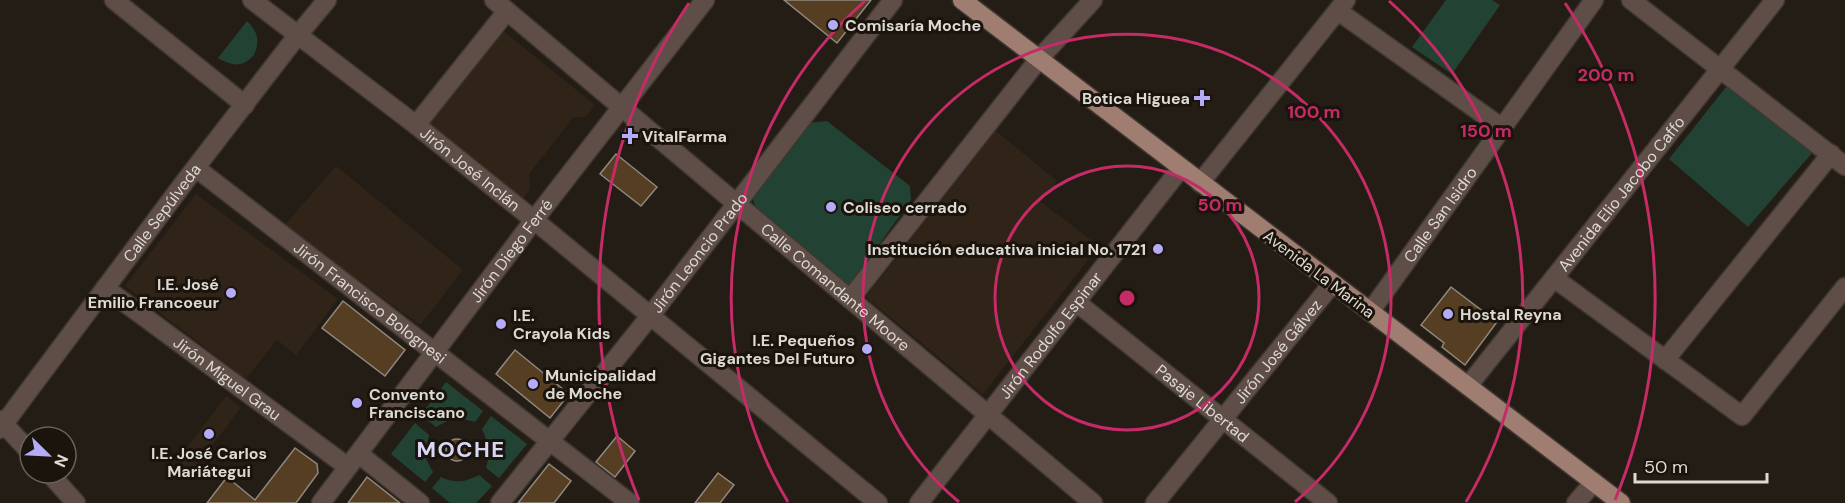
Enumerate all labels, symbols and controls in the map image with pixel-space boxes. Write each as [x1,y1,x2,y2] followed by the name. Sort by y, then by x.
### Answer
[845,15,981,36] place label: Comisaría Moche
[826,18,840,32] marker: Comisaría Moche
[1578,63,1634,87] text: 200 m
[1082,88,1190,109] place label: Botica Higuea
[1195,91,1209,105] marker: Botica Higuea
[1287,100,1341,124] text: 100 m
[1553,112,1689,275] street label: Avenida Elio Jacobo Caffo
[1460,119,1512,143] text: 150 m
[416,122,525,216] street label: Jirón José Inclán
[642,126,727,147] place label: VitalFarma
[623,129,637,143] marker: VitalFarma
[118,159,205,266] street label: Calle Sepúlveda
[1399,163,1481,267] street label: Calle San Isidro
[646,188,752,317] street label: Jirón Leoncio Prado
[1197,193,1243,217] text: 50 m
[465,194,557,307] street label: Jirón Diego Ferré
[843,197,967,218] place label: Coliseo cerrado
[824,200,838,214] marker: Coliseo cerrado
[757,218,914,355] street label: Calle Comandante Moore
[1259,225,1379,323] street label: Avenida La Marina
[289,237,451,368] street label: Jirón Francisco Bolognesi
[867,239,1146,260] place label: Institución educativa inicial No. 1721
[1151,242,1165,256] marker: Institución educativa inicial No. 1721
[994,267,1107,403] street label: Jirón Rodolfo Espinar
[88,274,219,313] place label: I.E. José Emilio Francoeur
[224,286,238,300] marker: I.E. José Emilio Francoeur
[1117,288,1137,308] centre of rings
[1229,295,1326,408] street label: Jirón José Gálvez
[1460,304,1562,325] place label: Hostal Reyna
[513,305,610,344] place label: I.E. Crayola Kids
[1441,307,1455,321] marker: Hostal Reyna
[494,317,508,331] marker: I.E. Crayola Kids
[700,330,855,369] place label: I.E. Pequeños Gigantes Del Futuro
[169,332,285,425] street label: Jirón Miguel Grau
[860,342,874,356] marker: I.E. Pequeños Gigantes Del Futuro
[1152,359,1254,447] street label: Pasaje Libertad
[545,365,656,404] place label: Municipalidad de Moche
[526,377,540,391] marker: Municipalidad de Moche
[369,384,465,423] place label: Convento Franciscano
[350,396,364,410] marker: Convento Franciscano
[18,425,78,485] north arrow
[202,427,216,441] marker: I.E. José Carlos Mariátegui
[416,435,506,464] district label: MOCHE
[151,443,267,482] place label: I.E. José Carlos Mariátegui
[1635,446,1767,484] scale bar
[49,451,73,470] text: N
[1644,455,1688,479] text: 50 m

